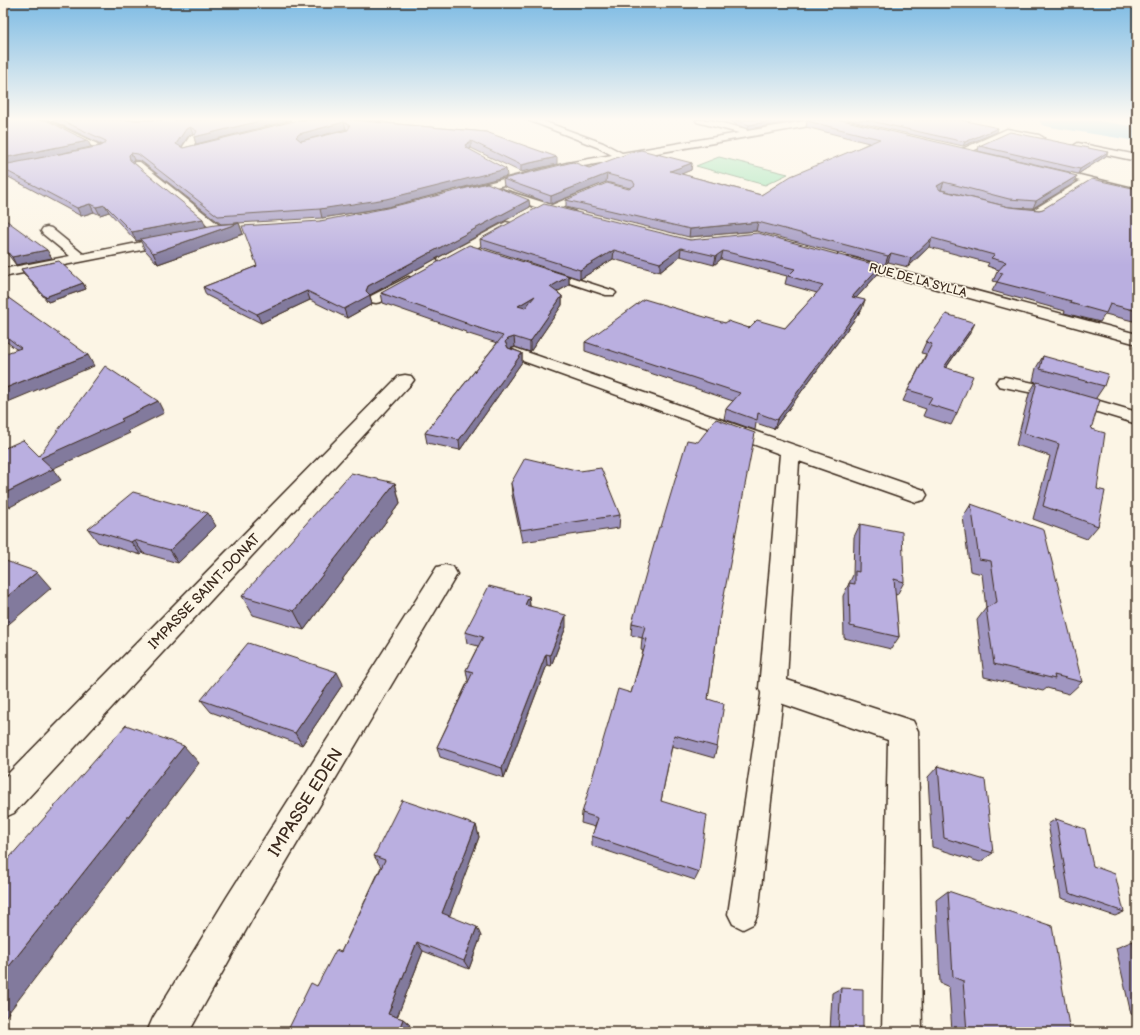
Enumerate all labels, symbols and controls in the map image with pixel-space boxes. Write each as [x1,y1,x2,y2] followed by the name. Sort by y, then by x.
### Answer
[867,260,969,301] street label: RUE DE LA SYLLA
[145,530,264,653] street label: IMPASSE SAINT-DONAT
[265,745,347,860] street label: IMPASSE EDEN

